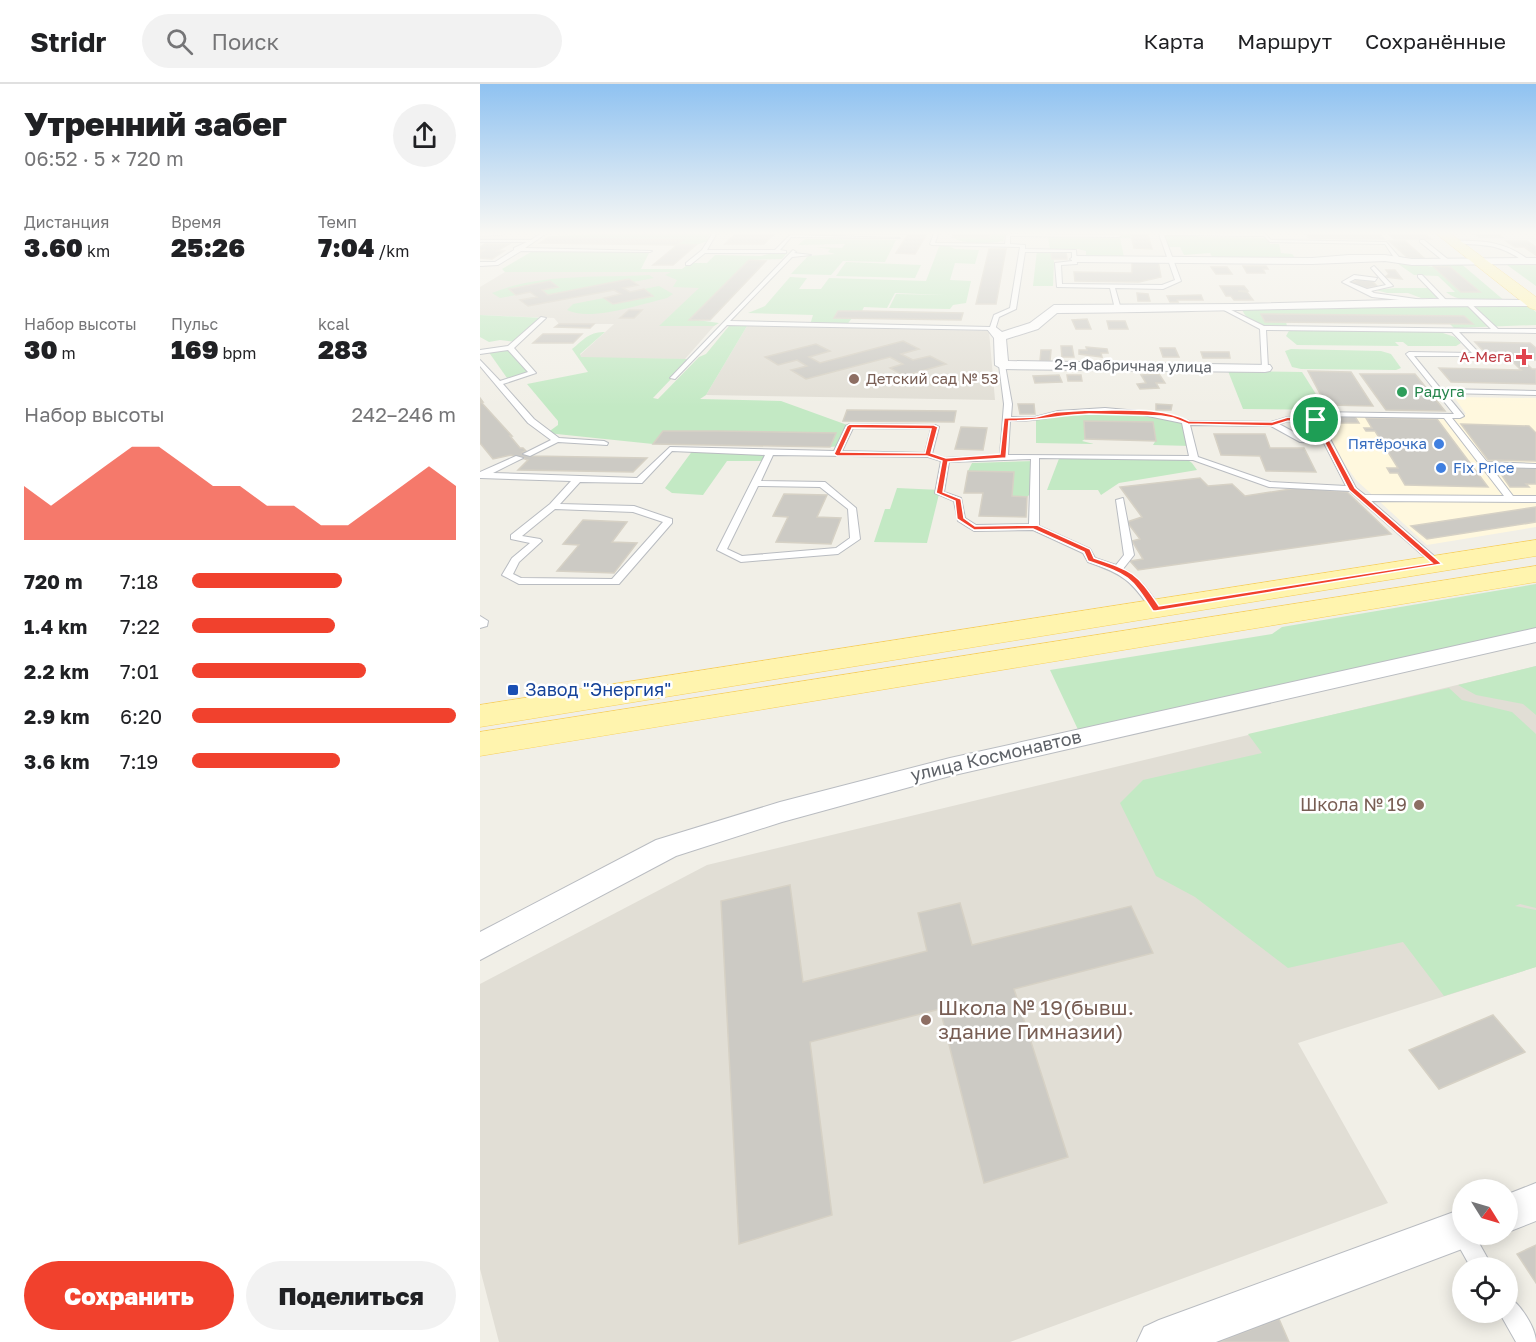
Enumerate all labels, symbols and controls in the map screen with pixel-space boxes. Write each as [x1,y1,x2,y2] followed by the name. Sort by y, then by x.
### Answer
[142,14,562,68] search box
[30,25,106,58] text: Stridr
[163,25,196,58] icon: search
[211,28,279,55] text: Поиск
[1143,28,1204,54] text: Карта
[1237,28,1332,54] text: Маршрут
[1365,28,1506,54] text: Сохранённые
[24,104,287,143] text: Утренний забег
[393,104,456,167] button: share
[24,146,184,170] text: 06:52 · 5 × 720 m
[24,212,109,232] text: Дистанция
[171,212,221,232] text: Время
[318,212,357,232] text: Темп
[24,232,83,263] text: 3.60
[171,232,245,263] text: 25:26
[318,232,374,263] text: 7:04
[83,241,110,261] text: km
[374,241,409,261] text: /km
[24,314,137,334] text: Набор высоты
[171,314,218,334] text: Пульс
[318,314,350,334] text: kcal
[24,334,58,365] text: 30
[171,334,219,365] text: 169
[318,334,368,365] text: 283
[58,343,76,363] text: m
[219,343,256,363] text: bpm
[1460,347,1512,365] place label: А-Мега
[1517,350,1531,364] marker: А-Мега
[1054,355,1212,375] street label: 2-я Фабричная улица
[866,369,999,387] place label: Детский сад № 53
[847,372,861,386] marker: Детский сад № 53
[1414,382,1465,400] place label: Радуга
[1395,385,1409,399] marker: Радуга
[1290,394,1341,445] pin
[24,402,165,426] text: Набор высоты
[351,402,456,426] text: 242–246 m
[1299,403,1332,436] icon: arrive
[1348,434,1427,452] place label: Пятёрочка
[1432,437,1446,451] marker: Пятёрочка
[1453,458,1515,476] place label: Fix Price
[1434,461,1448,475] marker: Fix Price
[24,569,83,593] text: 720 m
[120,569,159,593] text: 7:18
[24,614,87,638] text: 1.4 km
[120,614,160,638] text: 7:22
[24,659,89,683] text: 2.2 km
[120,659,159,683] text: 7:01
[525,678,671,700] place label: Завод "Энергия"
[506,683,520,697] marker: Завод "Энергия"
[24,704,89,728] text: 2.9 km
[120,704,162,728] text: 6:20
[908,725,1083,785] street label: улица Космонавтов
[24,749,89,773] text: 3.6 km
[120,749,158,773] text: 7:19
[1300,793,1407,815] place label: Школа № 19
[1412,798,1426,812] marker: Школа № 19
[938,994,1134,1044] place label: Школа № 19(бывш. здание Гимназии)
[919,1013,933,1027] marker: Школа № 19(бывш. здание Гимназии)
[1452,1179,1518,1245] north arrow
[1452,1179,1518,1323] map controls
[1452,1257,1518,1323] button: locate
[24,1261,234,1330] button: Сохранить
[246,1261,456,1330] button: Поделиться

